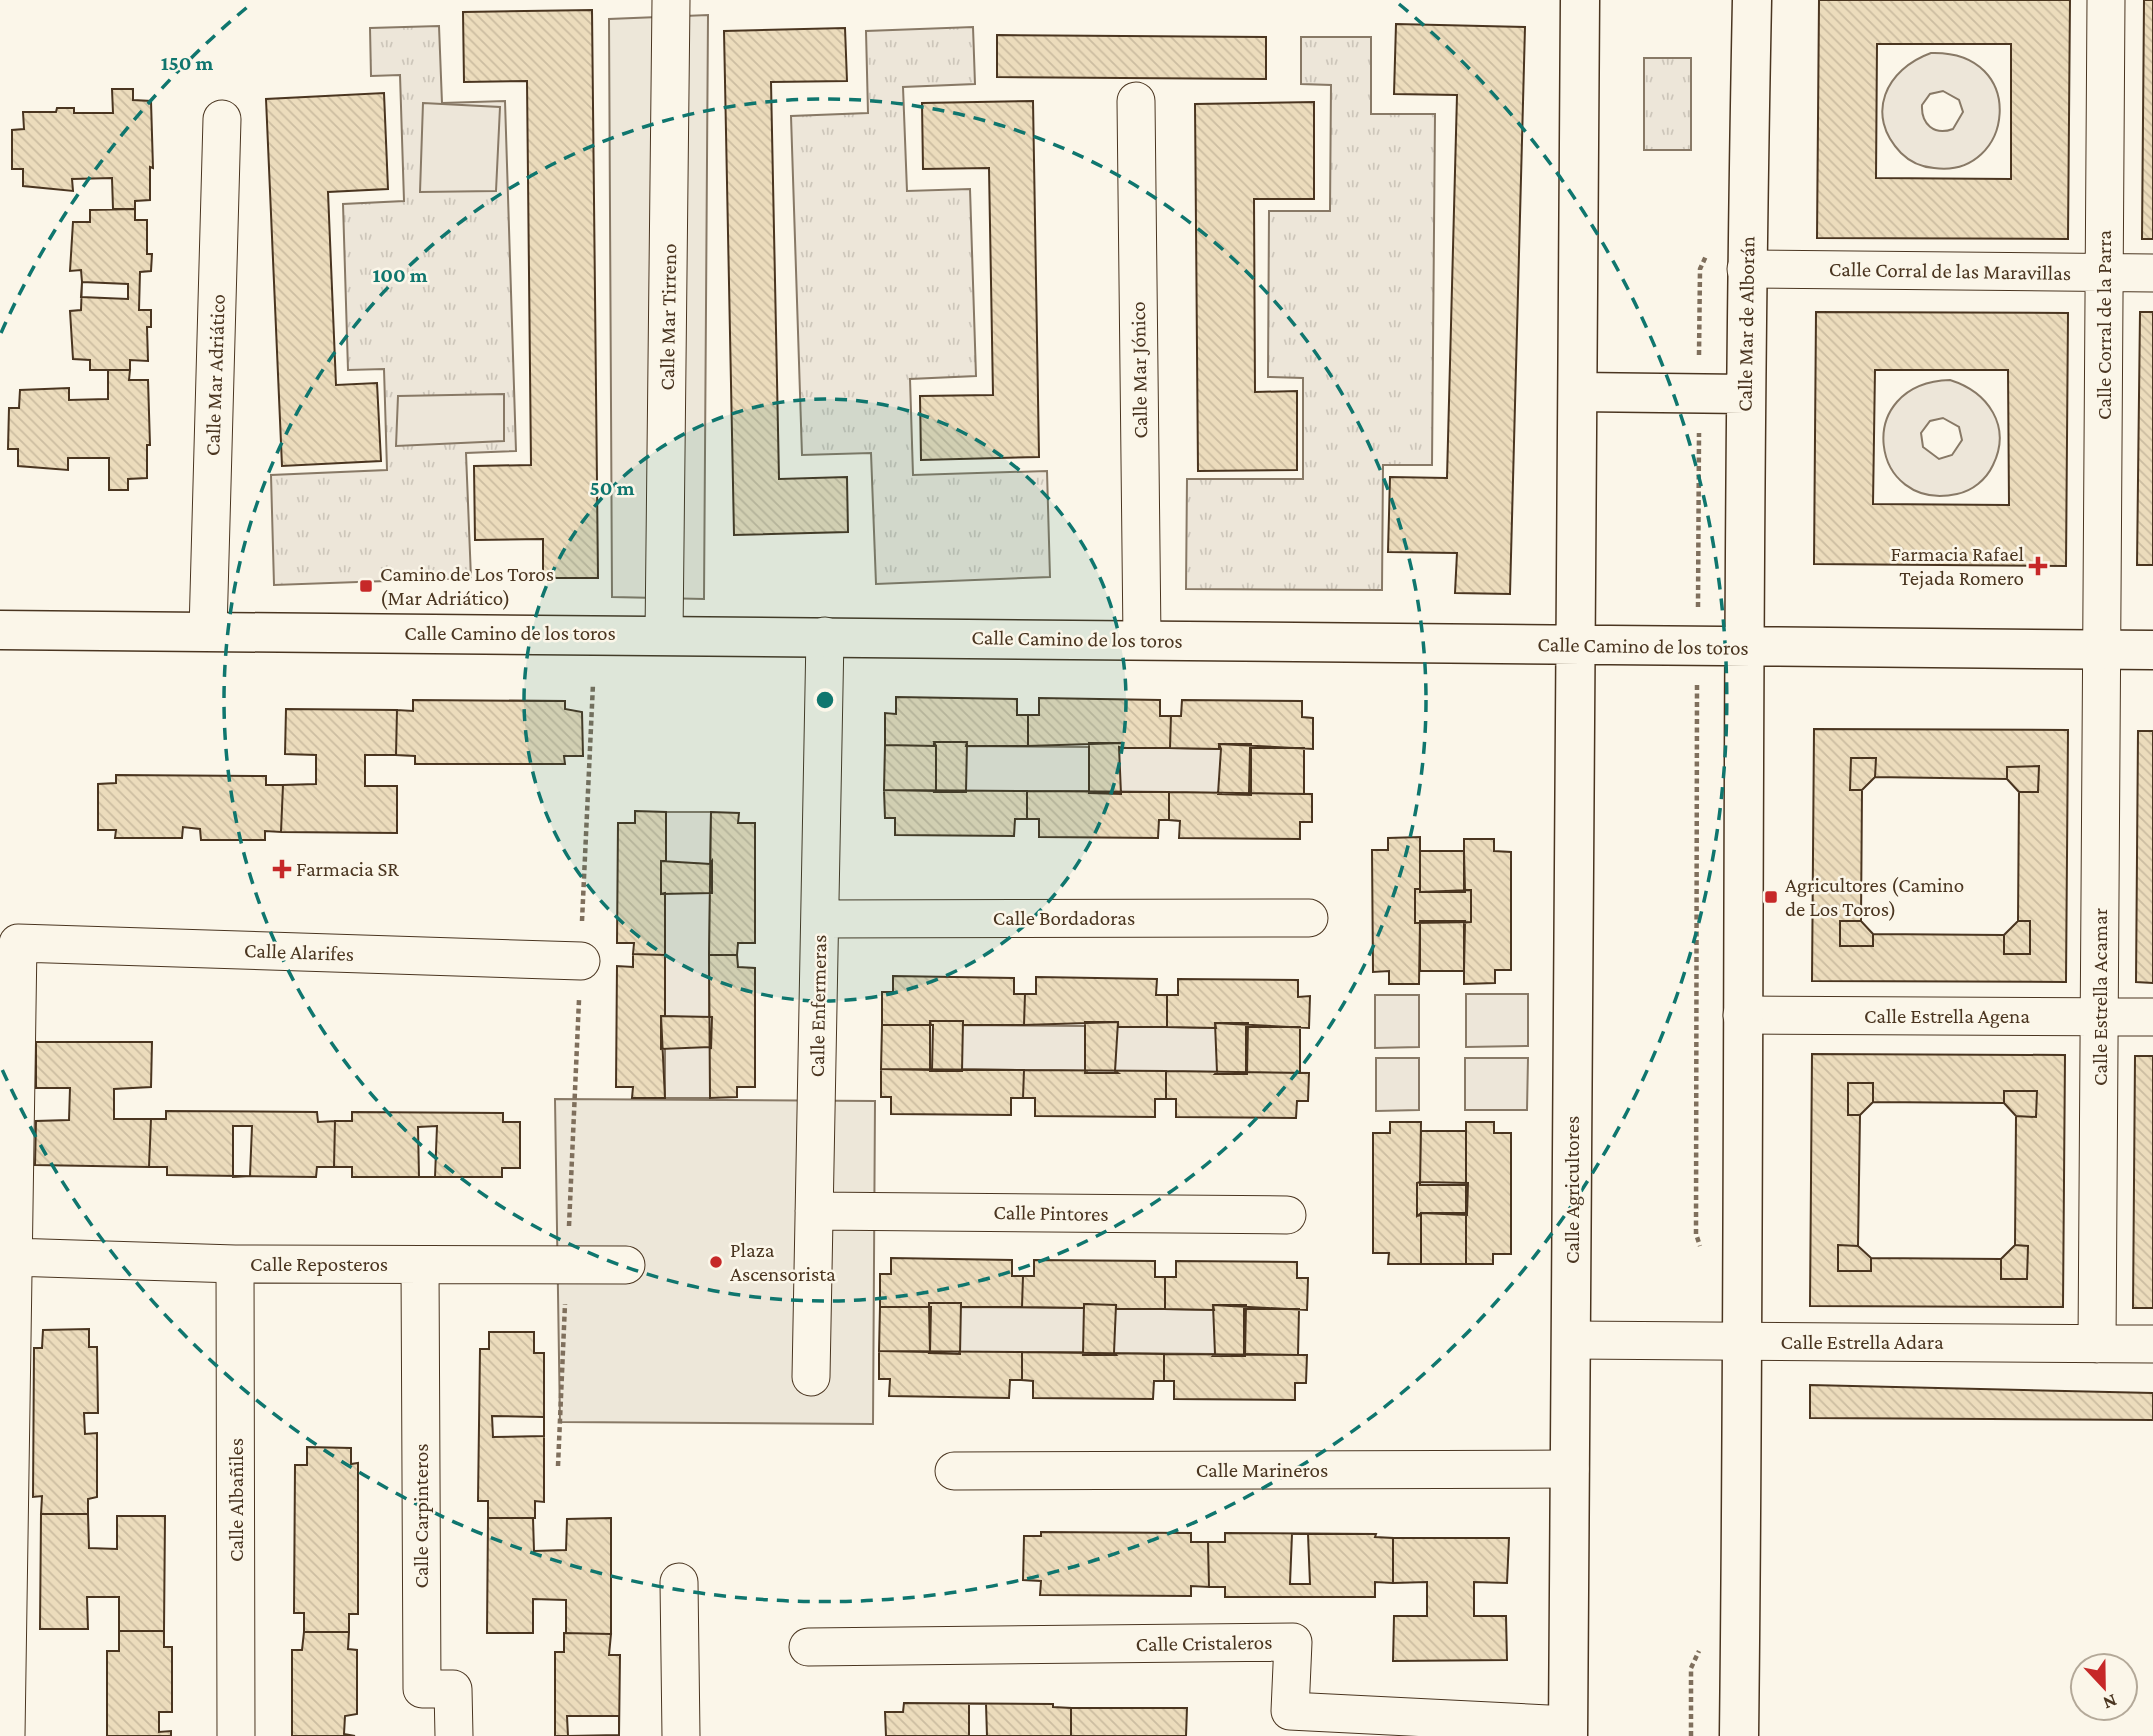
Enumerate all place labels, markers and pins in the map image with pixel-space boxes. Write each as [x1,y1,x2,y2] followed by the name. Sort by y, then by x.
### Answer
[1891,542,2024,590] place label: Farmacia Rafael Tejada Romero
[2030,558,2046,574] marker: Farmacia Rafael Tejada Romero
[380,562,554,610] place label: Camino de Los Toros (Mar Adriático)
[358,578,374,594] marker: Camino de Los Toros (Mar Adriático)
[813,688,837,712] centre of rings
[296,857,399,881] place label: Farmacia SR
[274,861,290,877] marker: Farmacia SR
[1785,873,1964,921] place label: Agricultores (Camino de Los Toros)
[1763,889,1779,905] marker: Agricultores (Camino de Los Toros)
[730,1238,836,1286] place label: Plaza Ascensorista
[708,1254,724,1270] marker: Plaza Ascensorista

